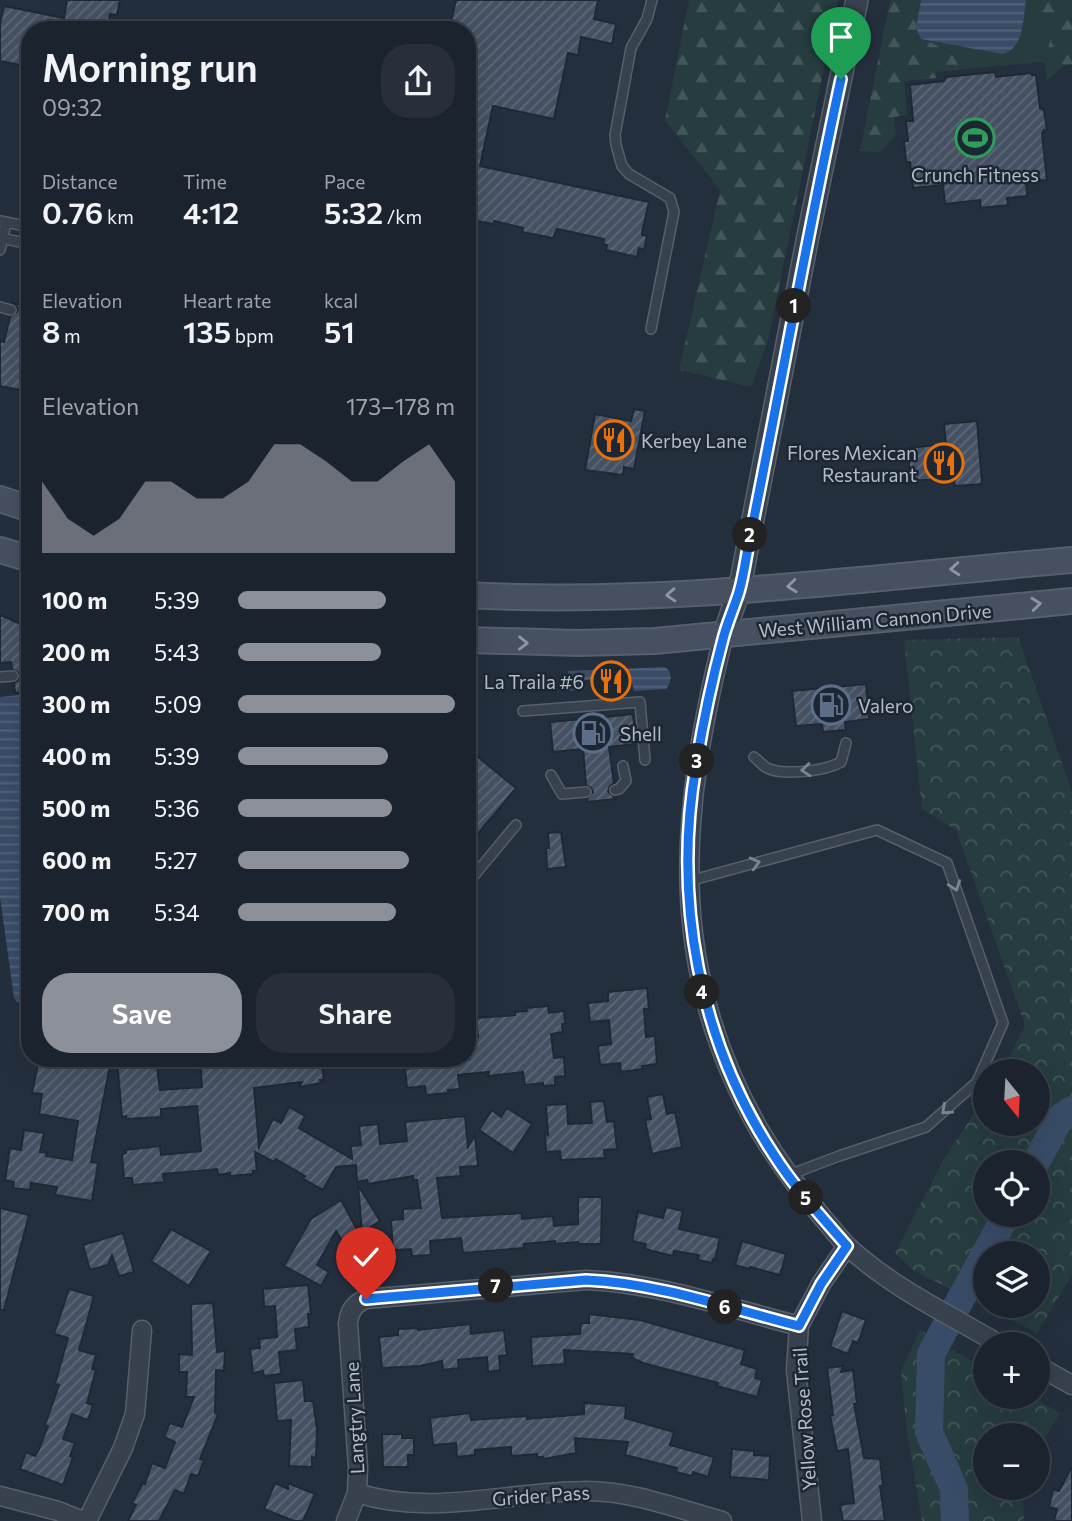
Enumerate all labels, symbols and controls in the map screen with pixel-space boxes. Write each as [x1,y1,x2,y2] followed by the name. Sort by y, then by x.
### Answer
[811,7,871,79] pin
[822,18,860,56] icon: arrive
[42,43,258,90] text: Morning run
[381,44,455,118] button: share
[42,93,102,121] text: 09:32
[954,117,996,159] sports icon: Crunch Fitness
[911,163,1039,186] place label: Crunch Fitness
[42,170,118,193] text: Distance
[183,170,227,193] text: Time
[324,170,365,193] text: Pace
[42,193,103,230] text: 0.76
[183,193,239,230] text: 4:12
[324,193,383,230] text: 5:32
[103,205,134,228] text: km
[383,205,422,228] text: /km
[776,288,812,324] pin: 1
[42,289,122,312] text: Elevation
[183,289,271,312] text: Heart rate
[324,289,358,312] text: kcal
[789,294,798,317] text: 1
[42,312,60,349] text: 8
[183,312,231,349] text: 135
[324,312,355,349] text: 51
[60,324,81,347] text: m
[231,324,274,347] text: bpm
[42,392,139,420] text: Elevation
[346,392,455,420] text: 173–178 m
[593,419,635,461] restaurant icon: Kerbey Lane
[641,429,747,452] place label: Kerbey Lane
[787,441,917,486] place label: Flores Mexican Restaurant
[923,442,965,484] restaurant icon: Flores Mexican Restaurant
[732,518,768,552] pin: 2
[744,523,755,546] text: 2
[949,562,961,577] one-way arrow
[787,578,798,593] one-way arrow
[42,586,107,614] text: 100 m
[154,586,200,614] text: 5:39
[665,588,676,603] one-way arrow
[1030,597,1042,612] one-way arrow
[758,598,992,642] street label: West William Cannon Drive
[518,635,529,650] one-way arrow
[42,638,110,666] text: 200 m
[154,638,200,666] text: 5:43
[590,660,632,702] restaurant icon: La Traila #6
[484,670,584,693] place label: La Traila #6
[810,684,852,726] fuel station icon: Valero
[42,690,110,718] text: 300 m
[154,690,202,718] text: 5:09
[858,694,913,717] place label: Valero
[572,712,614,754] fuel station icon: Shell
[620,722,662,745] place label: Shell
[42,742,111,770] text: 400 m
[154,742,200,770] text: 5:39
[680,744,714,778] pin: 3
[691,749,702,772] text: 3
[800,762,811,777] one-way arrow
[42,794,110,822] text: 500 m
[154,794,200,822] text: 5:36
[42,846,111,874] text: 600 m
[154,846,197,874] text: 5:27
[748,857,760,871] one-way arrow
[946,879,960,891] one-way arrow
[42,898,110,926] text: 700 m
[154,898,200,926] text: 5:34
[42,973,242,1053] button: Save
[256,973,455,1053] button: Share
[684,974,720,1010] pin: 4
[696,980,707,1003] text: 4
[973,1059,1050,1136] north arrow
[973,1059,1050,1500] map controls
[941,1102,954,1114] one-way arrow
[973,1150,1050,1227] button: locate
[788,1180,824,1216] pin: 5
[800,1186,811,1209] text: 5
[336,1227,396,1299] pin
[347,1238,385,1276] icon: check
[973,1241,1050,1318] button: layers
[478,1268,514,1304] pin: 7
[490,1274,501,1297] text: 7
[708,1290,742,1324] pin: 6
[719,1295,730,1318] text: 6
[973,1332,1050,1409] button: +
[788,1347,820,1491] street label: Yellow Rose Trail
[340,1361,368,1475] street label: Langtry Lane
[973,1423,1050,1500] button: −
[491,1480,591,1510] street label: Grider Pass

